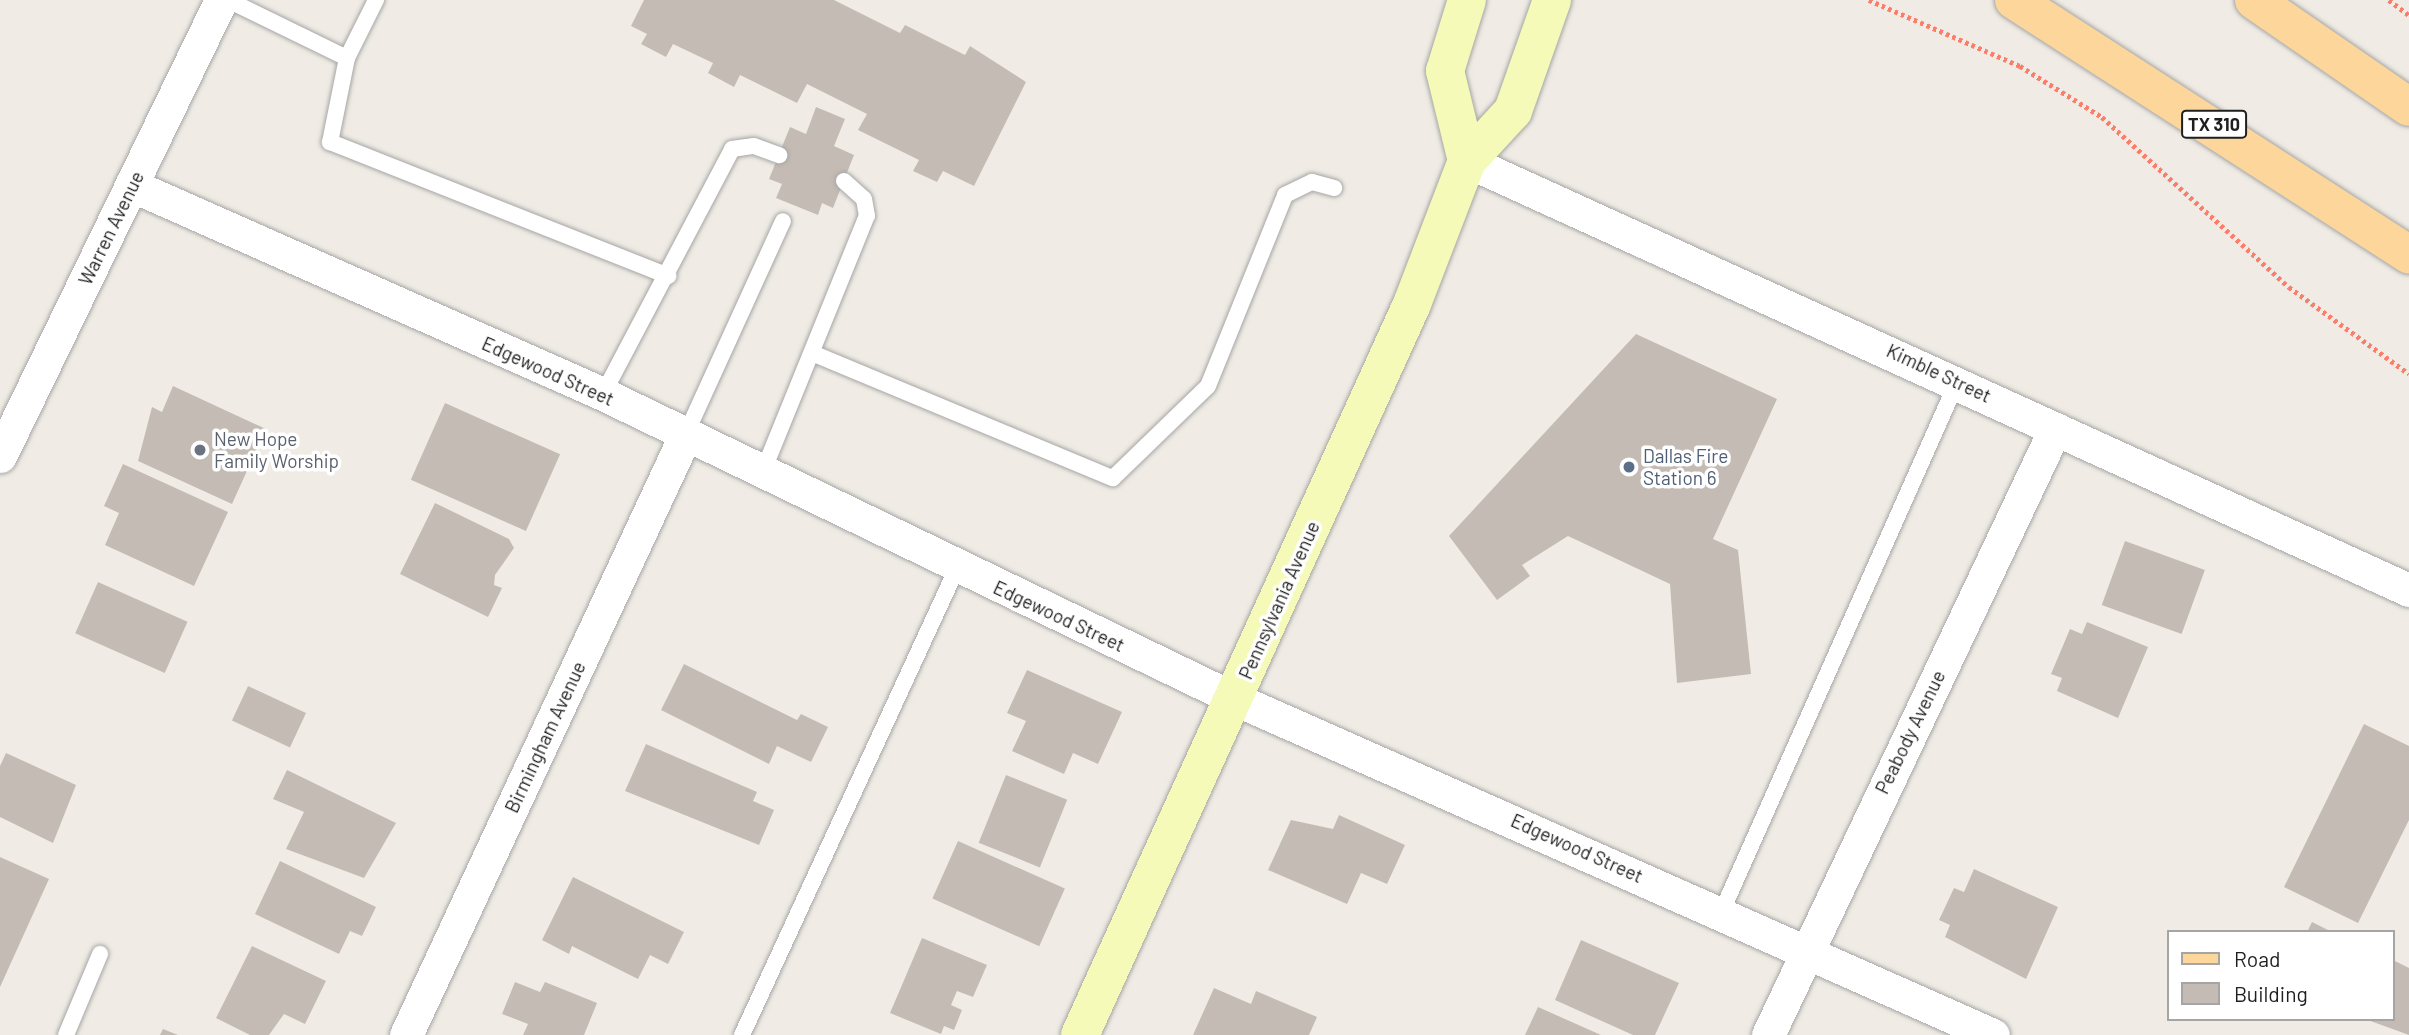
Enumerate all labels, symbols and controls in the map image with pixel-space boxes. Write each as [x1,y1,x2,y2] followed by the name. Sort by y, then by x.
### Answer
[2181,110,2247,139] road number: TX 310
[74,167,148,289] street label: Warren Avenue
[478,332,618,410] street label: Edgewood Street
[1883,339,1995,407] street label: Kimble Street
[214,428,339,472] place label: New Hope Family Worship
[192,442,208,458] marker: New Hope Family Worship
[1643,445,1728,489] place label: Dallas Fire Station 6
[1621,459,1637,475] marker: Dallas Fire Station 6
[1234,517,1324,683] street label: Pennsylvania Avenue
[990,576,1128,656] street label: Edgewood Street
[500,658,590,816] street label: Birmingham Avenue
[1870,667,1950,797] street label: Peabody Avenue
[1507,809,1647,887] street label: Edgewood Street
[2168,930,2395,1021] legend
[2234,946,2280,971] text: Road
[2234,981,2308,1006] text: Building

